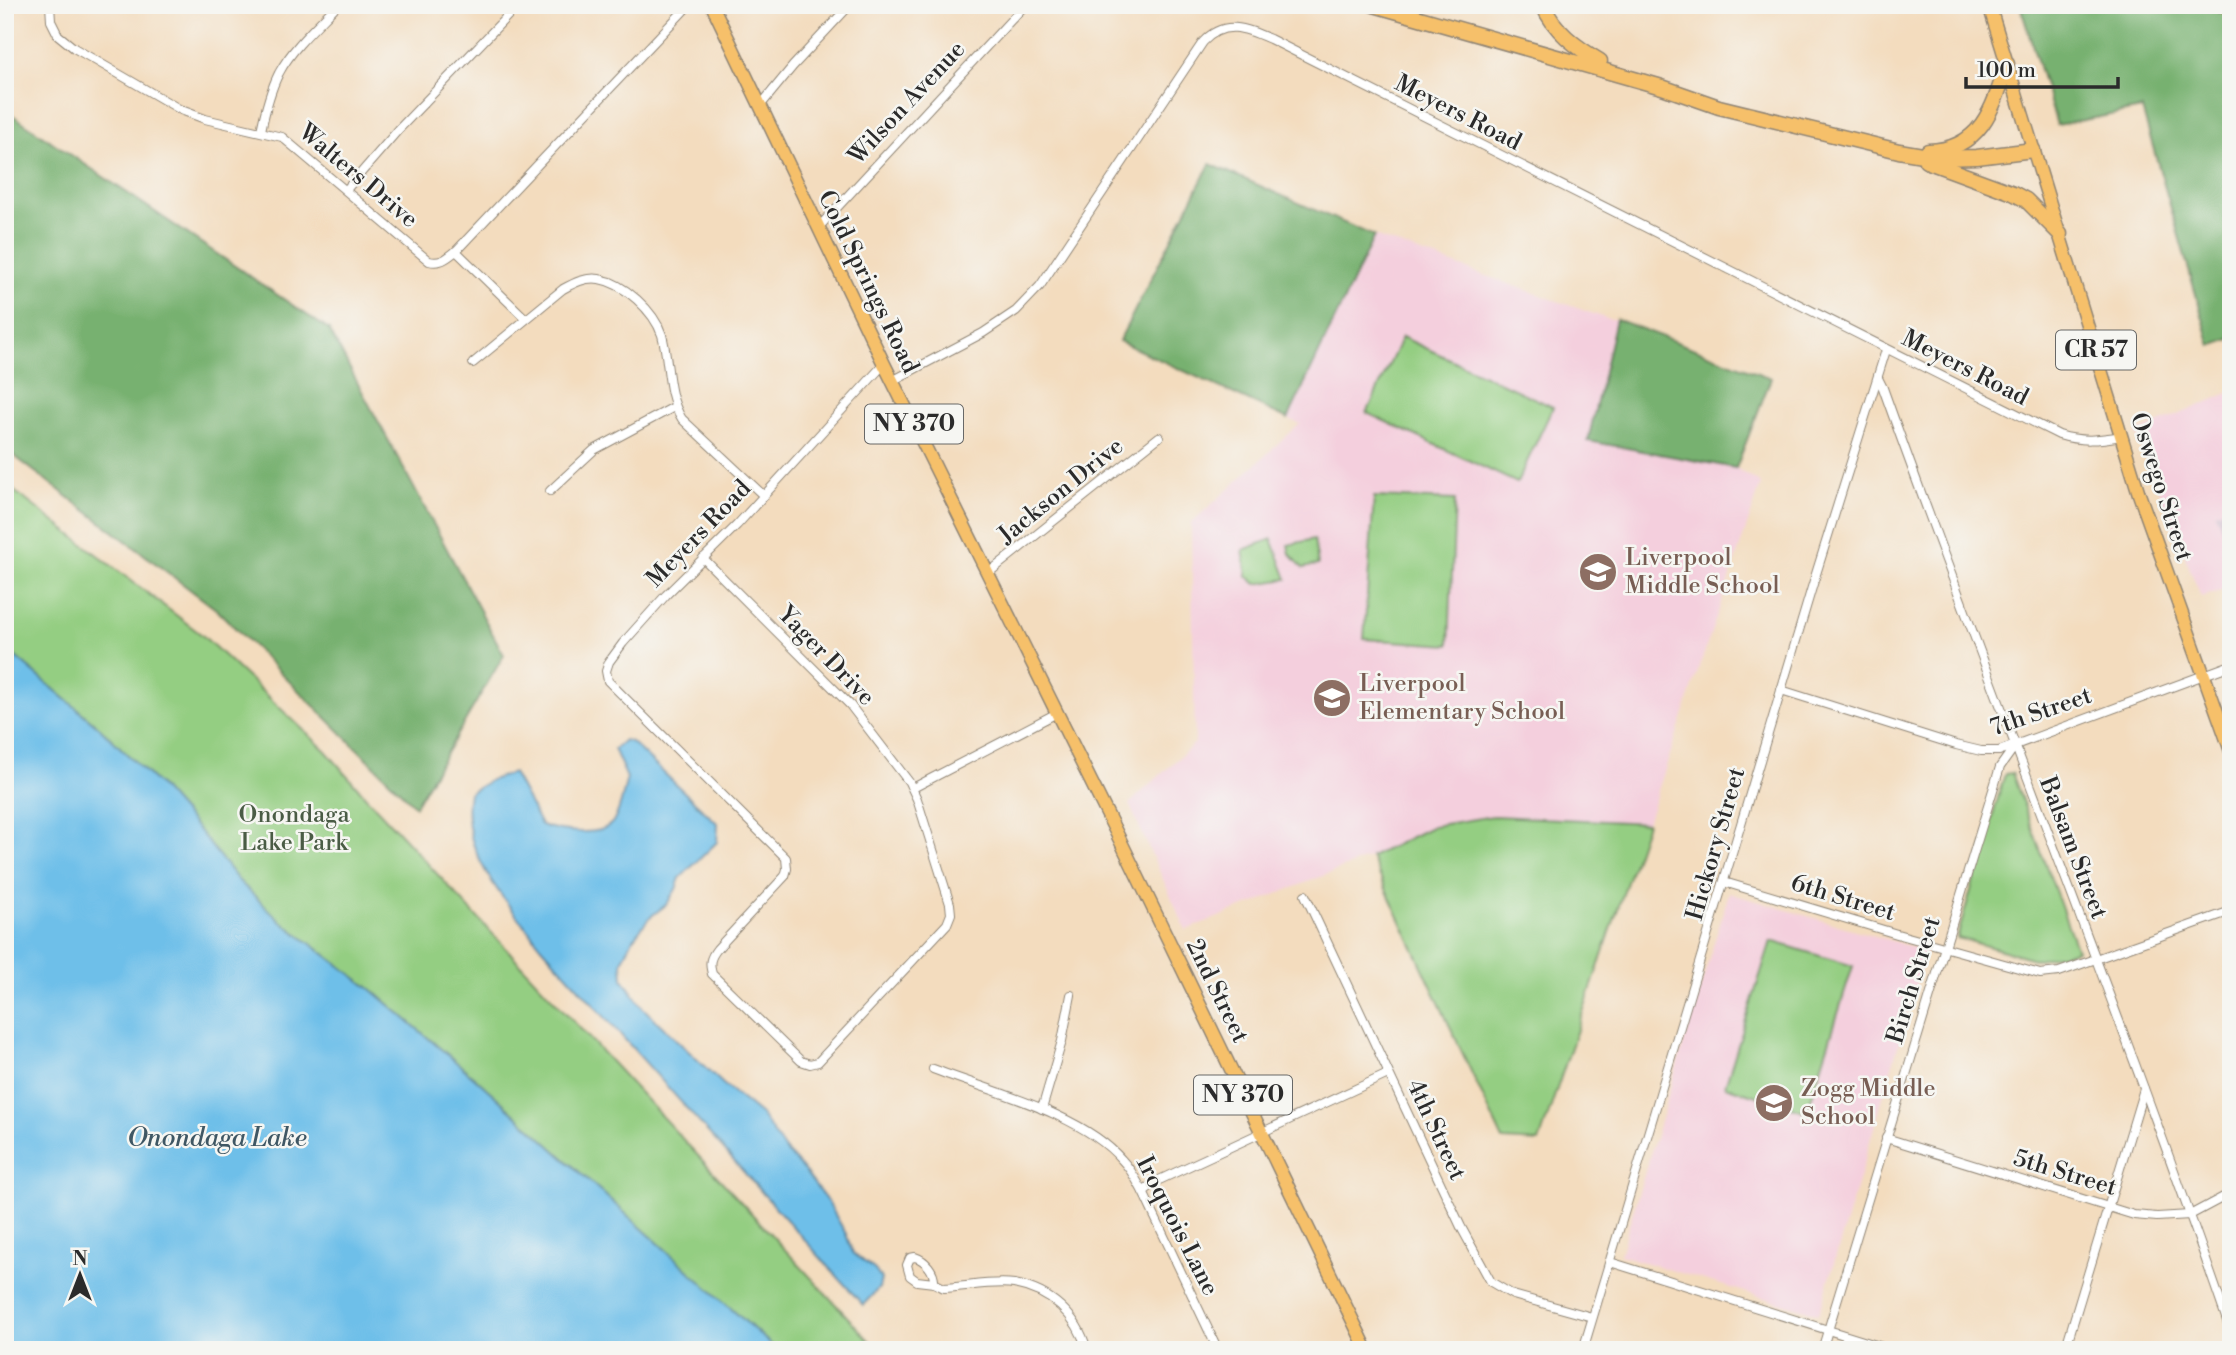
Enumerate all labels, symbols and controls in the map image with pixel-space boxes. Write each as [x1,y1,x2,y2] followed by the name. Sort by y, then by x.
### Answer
[841,35,972,172] street label: Wilson Avenue
[1966,46,2119,90] scale bar
[1977,58,2036,84] text: 100 m
[1390,68,1527,158] street label: Meyers Road
[291,117,424,235] street label: Walters Drive
[811,186,925,379] street label: Cold Springs Road
[1897,323,2034,413] street label: Meyers Road
[2056,330,2136,370] road number: CR 57
[865,404,963,444] road number: NY 370
[2123,409,2199,565] street label: Oswego Street
[992,431,1130,551] street label: Jackson Drive
[640,474,758,594] street label: Meyers Road
[1625,543,1780,601] place label: Liverpool Middle School
[1577,551,1619,593] school or university icon: Liverpool Middle School
[770,598,881,712] street label: Yager Drive
[1359,669,1565,727] place label: Liverpool Elementary School
[1311,677,1353,719] school or university icon: Liverpool Elementary School
[1986,681,2096,743] street label: 7th Street
[1680,763,1752,924] street label: Hickory Street
[2032,772,2114,924] street label: Balsam Street
[238,800,350,858] park label: Onondaga Lake Park
[1787,868,1899,928] street label: 6th Street
[1880,912,1948,1048] street label: Birch Street
[1179,934,1255,1048] street label: 2nd Street
[1801,1074,1936,1132] place label: Zogg Middle School
[1400,1075,1473,1186] street label: 4th Street
[1194,1076,1292,1114] road number: NY 370
[1753,1082,1795,1124] school or university icon: Zogg Middle School
[127,1122,307,1154] water label: Onondaga Lake
[2010,1143,2121,1203] street label: 5th Street
[1129,1151,1225,1301] street label: Iroquois Lane
[46,1240,116,1310] north arrow
[72,1247,88,1271] text: N

